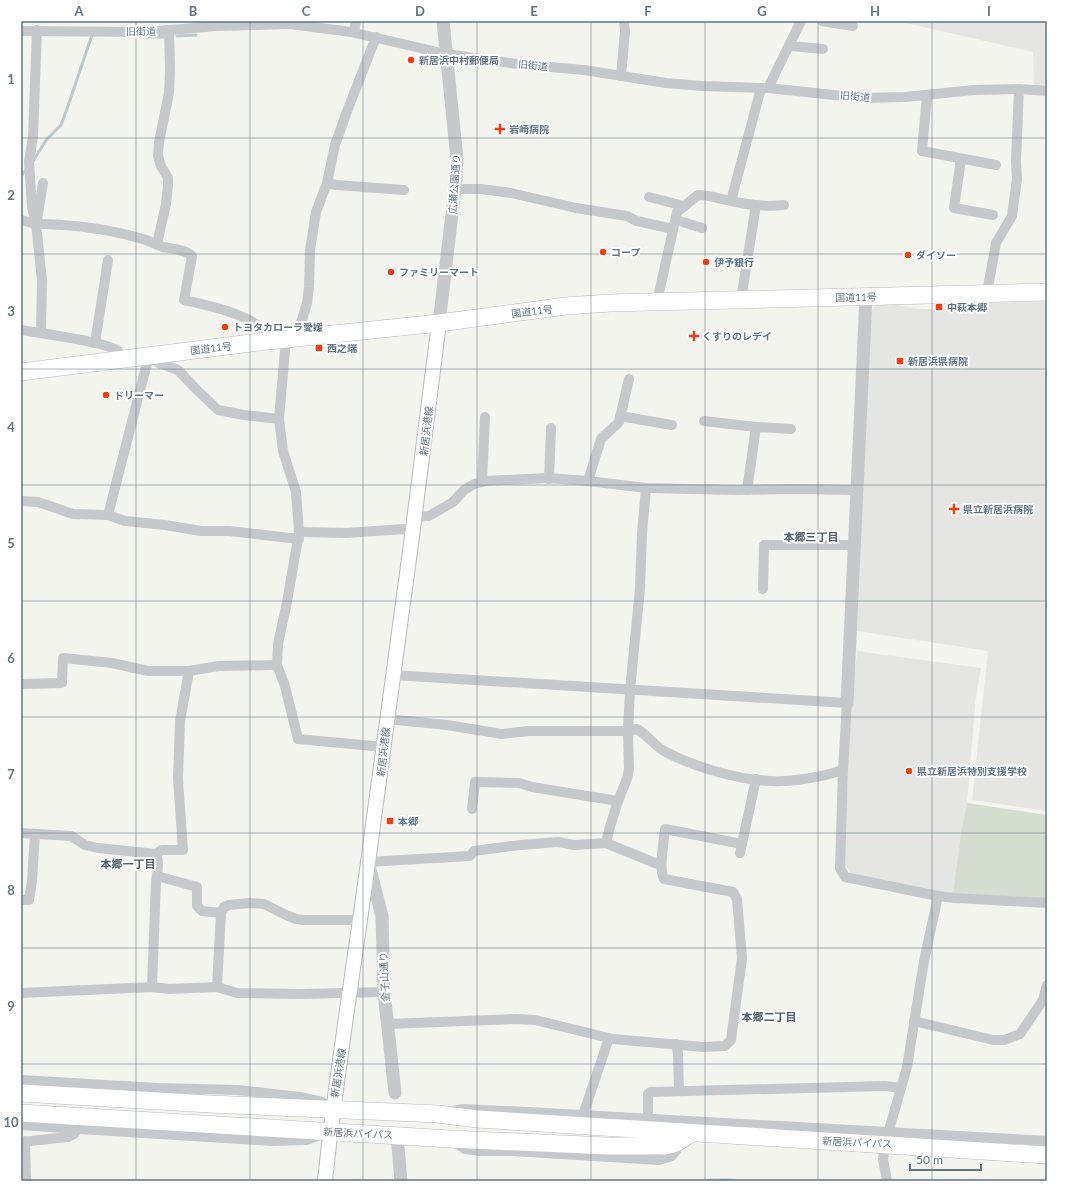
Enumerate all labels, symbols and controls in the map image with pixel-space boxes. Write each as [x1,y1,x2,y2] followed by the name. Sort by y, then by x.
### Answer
[73,3,84,19] text: A
[189,3,198,19] text: B
[302,3,311,19] text: C
[415,3,425,19] text: D
[530,3,538,19] text: E
[644,3,652,19] text: F
[757,3,767,19] text: G
[870,3,880,19] text: H
[987,3,991,19] text: I
[126,25,156,37] street label: 旧街道
[419,54,499,66] place label: 新居浜中村郵便局
[406,55,416,65] marker: 新居浜中村郵便局
[517,57,549,73] street label: 旧街道
[7,71,15,87] text: 1
[840,89,870,103] street label: 旧街道
[494,123,506,135] marker: 岩崎病院
[509,123,549,135] place label: 岩崎病院
[446,154,462,214] street label: 広瀬公園通り
[7,187,15,203] text: 2
[611,246,640,258] place label: コープ
[598,247,608,257] marker: コープ
[916,249,956,261] place label: ダイソー
[903,250,913,260] marker: ダイソー
[714,256,754,268] place label: 伊予銀行
[701,257,711,267] marker: 伊予銀行
[399,266,479,278] place label: ファミリーマート
[386,267,396,277] marker: ファミリーマート
[835,291,877,303] street label: 国道11号
[947,301,988,313] place label: 中萩本郷
[934,302,944,312] marker: 中萩本郷
[7,303,15,319] text: 3
[511,303,553,319] street label: 国道11号
[233,321,323,333] place label: トヨタカローラ愛媛
[220,322,230,332] marker: トヨタカローラ愛媛
[702,330,772,342] place label: くすりのレデイ
[689,331,699,341] marker: くすりのレデイ
[190,340,232,356] street label: 国道11号
[327,342,357,354] place label: 西之端
[314,343,324,353] marker: 西之端
[908,355,968,367] place label: 新居浜県病院
[895,356,905,366] marker: 新居浜県病院
[114,389,164,401] place label: ドリーマー
[101,390,111,400] marker: ドリーマー
[417,405,435,457] street label: 新居浜港線
[7,419,15,435] text: 4
[948,503,960,515] marker: 県立新居浜病院
[963,503,1033,515] place label: 県立新居浜病院
[784,530,839,543] district label: 本郷三丁目
[7,535,15,551] text: 5
[7,650,15,666] text: 6
[374,726,392,778] street label: 新居浜港線
[917,765,1027,777] place label: 県立新居浜特別支援学校
[7,766,15,782] text: 7
[904,766,914,776] marker: 県立新居浜特別支援学校
[397,815,419,827] place label: 本郷
[385,816,395,826] marker: 本郷
[101,857,156,870] district label: 本郷一丁目
[7,882,15,898] text: 8
[377,952,391,1002] street label: 金子山通り
[7,998,15,1014] text: 9
[742,1010,797,1023] district label: 本郷二丁目
[328,1047,348,1099] street label: 新居浜港線
[3,1114,19,1130] text: 10
[323,1125,393,1141] street label: 新居浜バイパス
[822,1134,892,1150] street label: 新居浜バイパス
[910,1146,981,1172] scale bar
[916,1152,943,1167] text: 50 m

